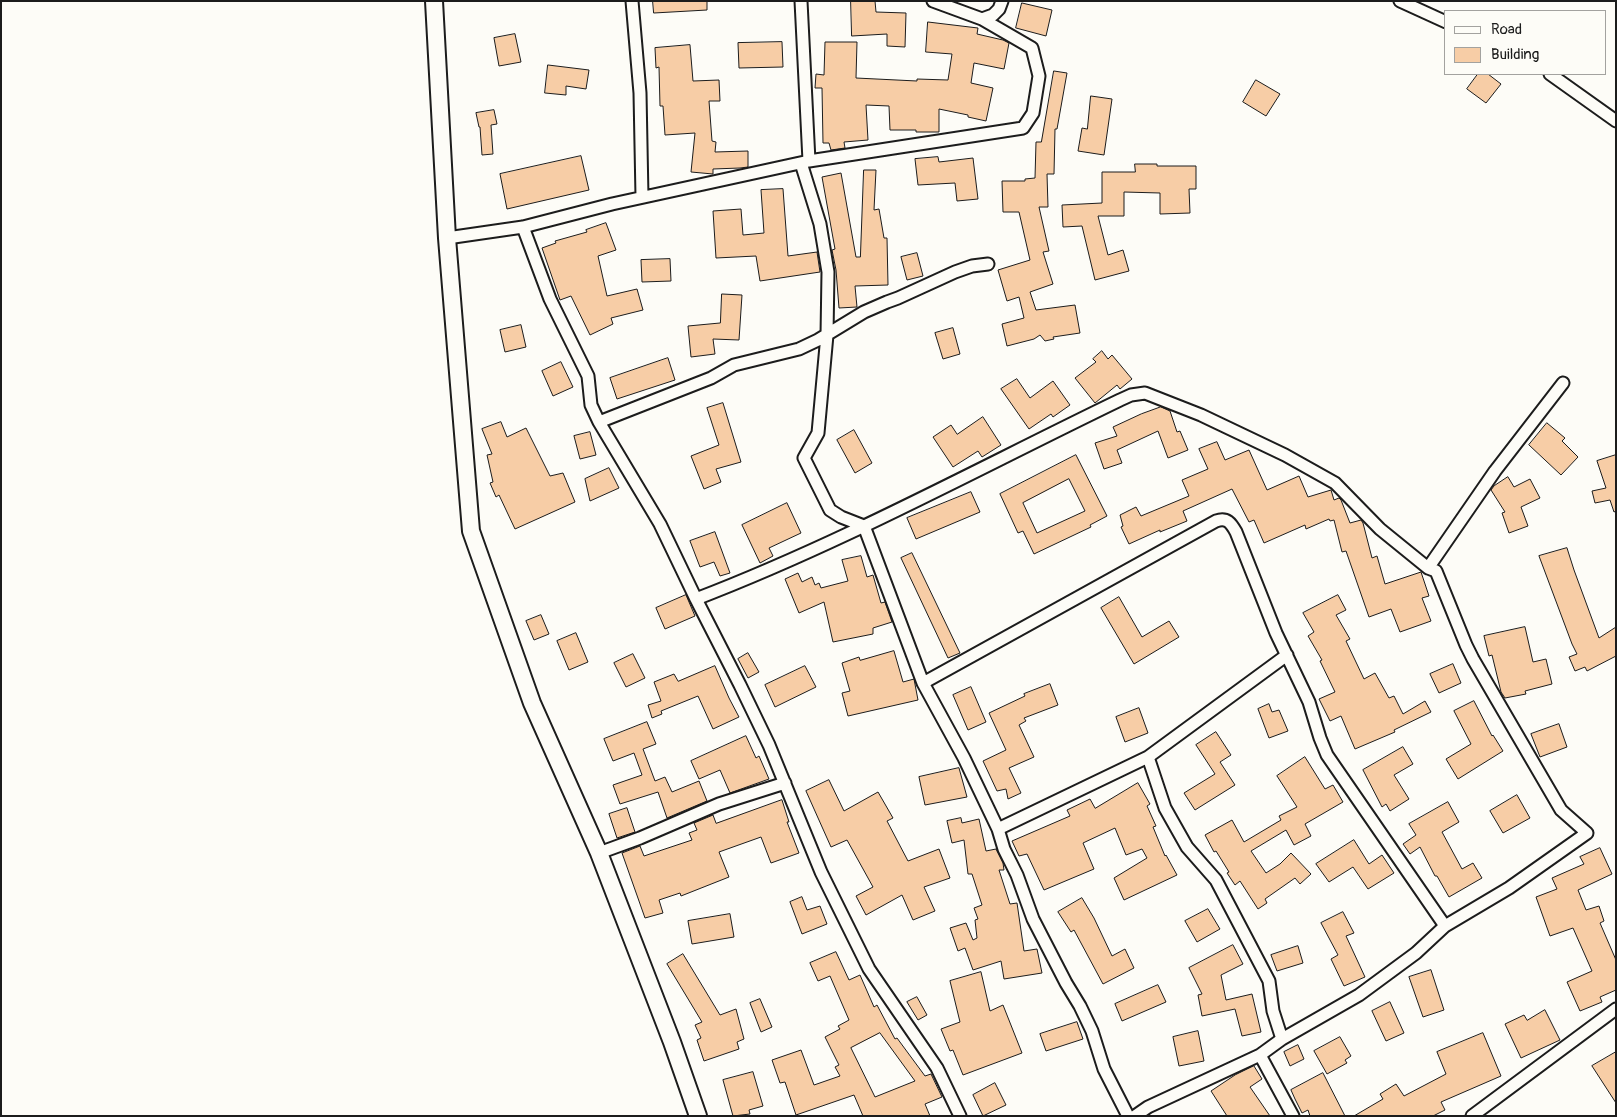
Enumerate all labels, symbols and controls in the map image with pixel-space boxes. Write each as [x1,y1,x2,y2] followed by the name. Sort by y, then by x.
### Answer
[1444,10,1607,75] legend
[1491,20,1522,39] text: Road
[1491,45,1539,64] text: Building

